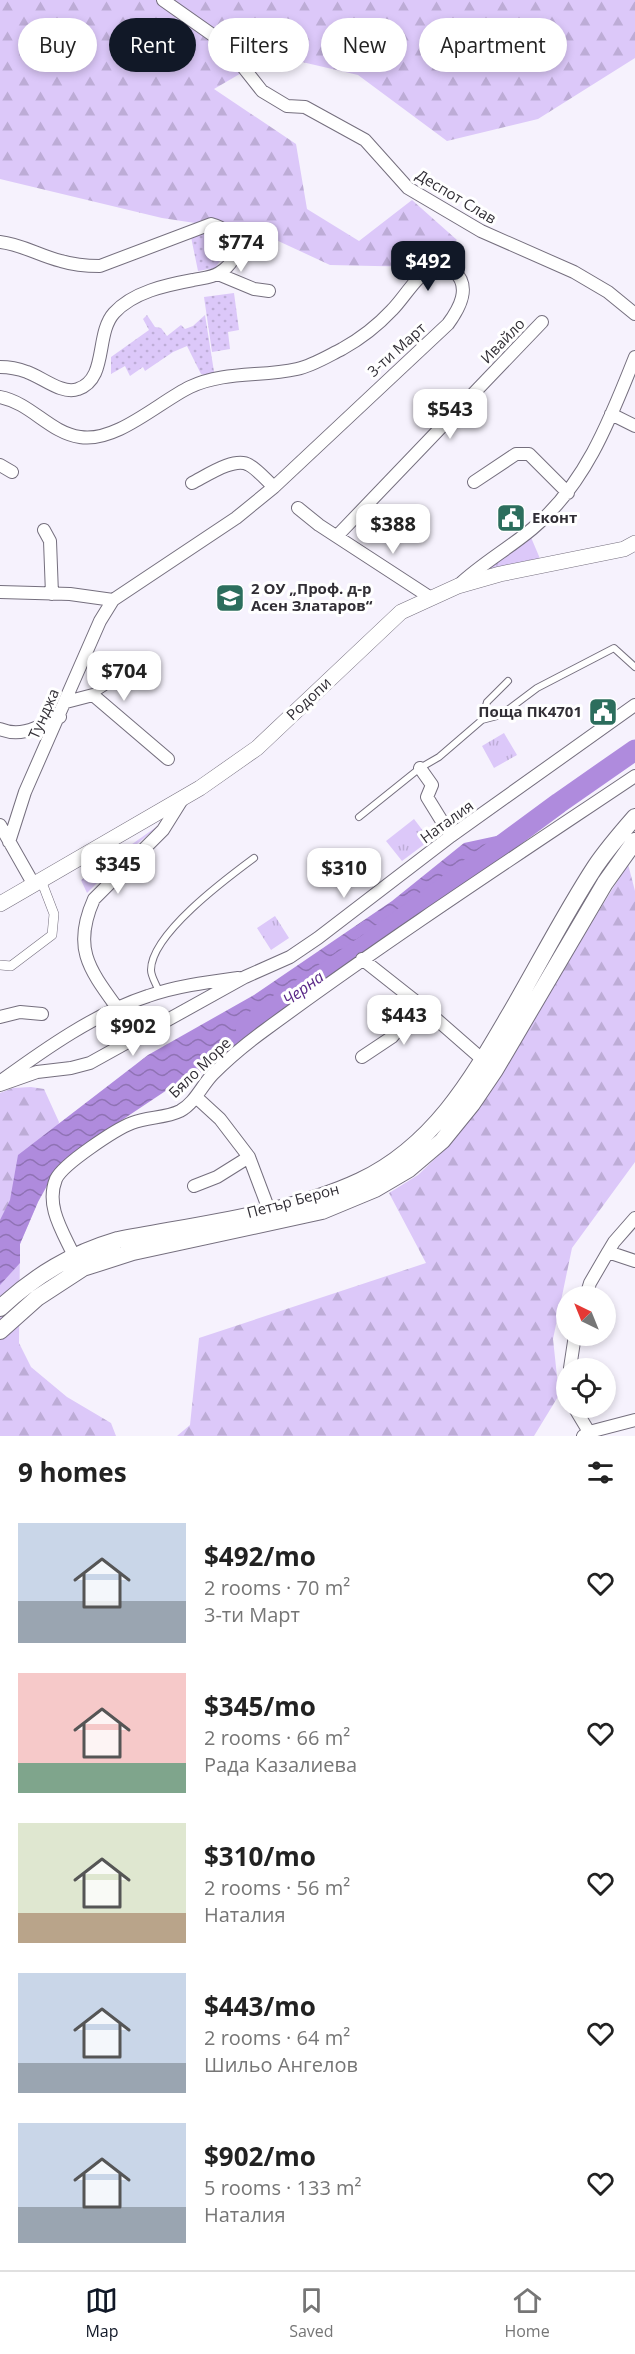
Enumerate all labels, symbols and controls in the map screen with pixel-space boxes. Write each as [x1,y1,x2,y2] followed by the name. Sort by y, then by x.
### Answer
[18,18,97,72] chip: Buy
[109,18,196,72] chip: Rent
[208,18,309,72] chip: Filters
[321,18,407,72] chip: New
[419,18,567,72] chip: Apartment
[413,164,500,228] street label: Деспот Слав
[205,222,277,273] pin: $774
[218,228,264,255] text: $774
[392,241,464,292] pin: $492
[405,247,451,274] text: $492
[476,313,529,367] street label: Ивайло
[363,318,430,381] street label: 3-ти Март
[414,389,486,440] pin: $543
[427,395,473,422] text: $543
[495,502,527,534] public building icon: Еконт
[357,504,429,555] pin: $388
[532,507,577,527] place label: Еконт
[370,510,416,537] text: $388
[251,578,373,615] place label: 2 ОУ „Проф. д-р Асен Златаров“
[214,582,246,614] school or university icon: 2 ОУ „Проф. д-р Асен Златаров“
[88,651,160,702] pin: $704
[101,657,147,684] text: $704
[282,672,335,724] street label: Родопи
[23,685,63,742] street label: Тунджа
[587,696,619,728] public building icon: Поща ПК4701
[478,701,582,721] place label: Поща ПК4701
[416,795,477,847] street label: Наталия
[82,844,154,895] pin: $345
[308,848,380,899] pin: $310
[95,850,141,877] text: $345
[321,854,367,881] text: $310
[278,966,328,1010] water label: Черна
[368,995,440,1046] pin: $443
[381,1001,427,1028] text: $443
[97,1006,169,1057] pin: $902
[110,1012,156,1039] text: $902
[164,1033,235,1102] street label: Бяло Море
[244,1178,341,1222] street label: Петър Берон
[556,1286,616,1346] north arrow
[556,1286,616,1418] map controls
[556,1358,616,1418] button: locate
[18,1454,127,1490] text: 9 homes
[584,1456,617,1489] icon: filters
[204,1538,316,1574] text: $492/mo
[66,1547,138,1619] icon: home
[584,1567,617,1600] icon: heart
[204,1574,350,1601] text: 2 rooms · 70 m²
[204,1601,300,1628] text: 3-ти Март
[204,1688,316,1724] text: $345/mo
[66,1697,138,1769] icon: home
[584,1717,617,1750] icon: heart
[204,1724,350,1751] text: 2 rooms · 66 m²
[204,1751,357,1778] text: Рада Казалиева
[204,1838,316,1874] text: $310/mo
[66,1847,138,1919] icon: home
[584,1867,617,1900] icon: heart
[204,1874,350,1901] text: 2 rooms · 56 m²
[204,1901,286,1928] text: Наталия
[204,1988,316,2024] text: $443/mo
[66,1997,138,2069] icon: home
[584,2017,617,2050] icon: heart
[204,2024,350,2051] text: 2 rooms · 64 m²
[204,2051,358,2078] text: Шильо Ангелов
[204,2138,316,2174] text: $902/mo
[66,2147,138,2219] icon: home
[584,2167,617,2200] icon: heart
[204,2174,362,2201] text: 5 rooms · 133 m²
[204,2201,286,2228] text: Наталия
[85,2284,118,2342] tab: Map
[289,2284,334,2342] tab: Saved
[504,2284,550,2342] tab: Home

